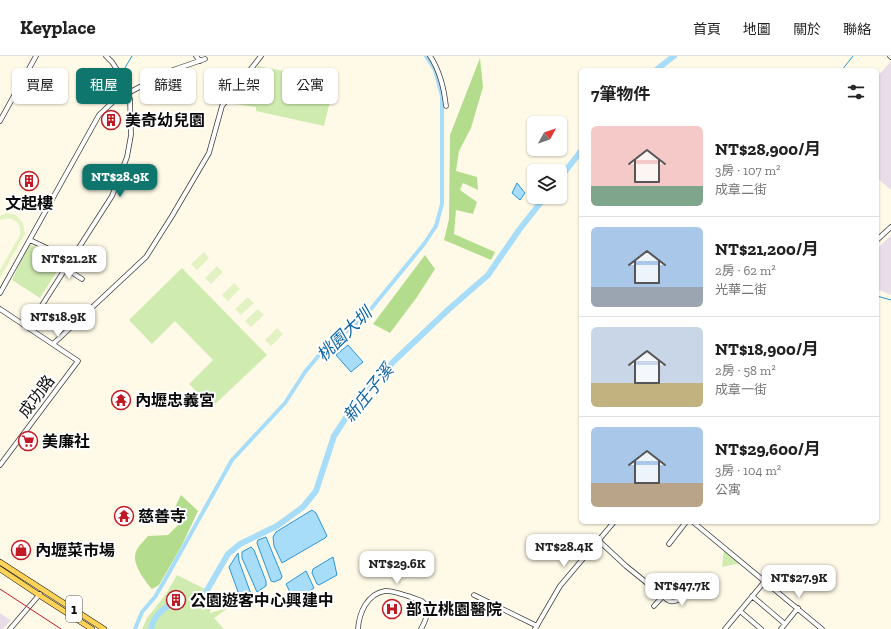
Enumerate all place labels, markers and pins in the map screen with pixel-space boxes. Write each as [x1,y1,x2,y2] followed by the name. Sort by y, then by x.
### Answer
[100,109,122,131] building icon: 美奇幼兒園
[125,111,205,130] place label: 美奇幼兒園
[79,164,161,198] pin: NT$28.9K
[18,170,40,192] building icon: 文起樓
[5,194,53,213] place label: 文起樓
[28,246,110,280] pin: NT$21.2K
[17,304,99,338] pin: NT$18.9K
[110,389,132,411] temple icon: 內壢忠義宮
[135,391,215,410] place label: 內壢忠義宮
[17,430,39,452] supermarket icon: 美廉社
[42,432,90,451] place label: 美廉社
[113,505,135,527] temple icon: 慈善寺
[138,507,186,526] place label: 慈善寺
[523,534,605,568] pin: NT$28.4K
[10,539,32,561] shop icon: 內壢菜市場
[35,541,115,560] place label: 內壢菜市場
[356,551,438,585] pin: NT$29.6K
[758,565,840,599] pin: NT$27.9K
[641,573,723,607] pin: NT$47.7K
[165,589,187,611] building icon: 公園遊客中心興建中
[190,591,334,610] place label: 公園遊客中心興建中
[381,598,403,620] hospital icon: 部立桃園醫院
[406,600,502,619] place label: 部立桃園醫院

